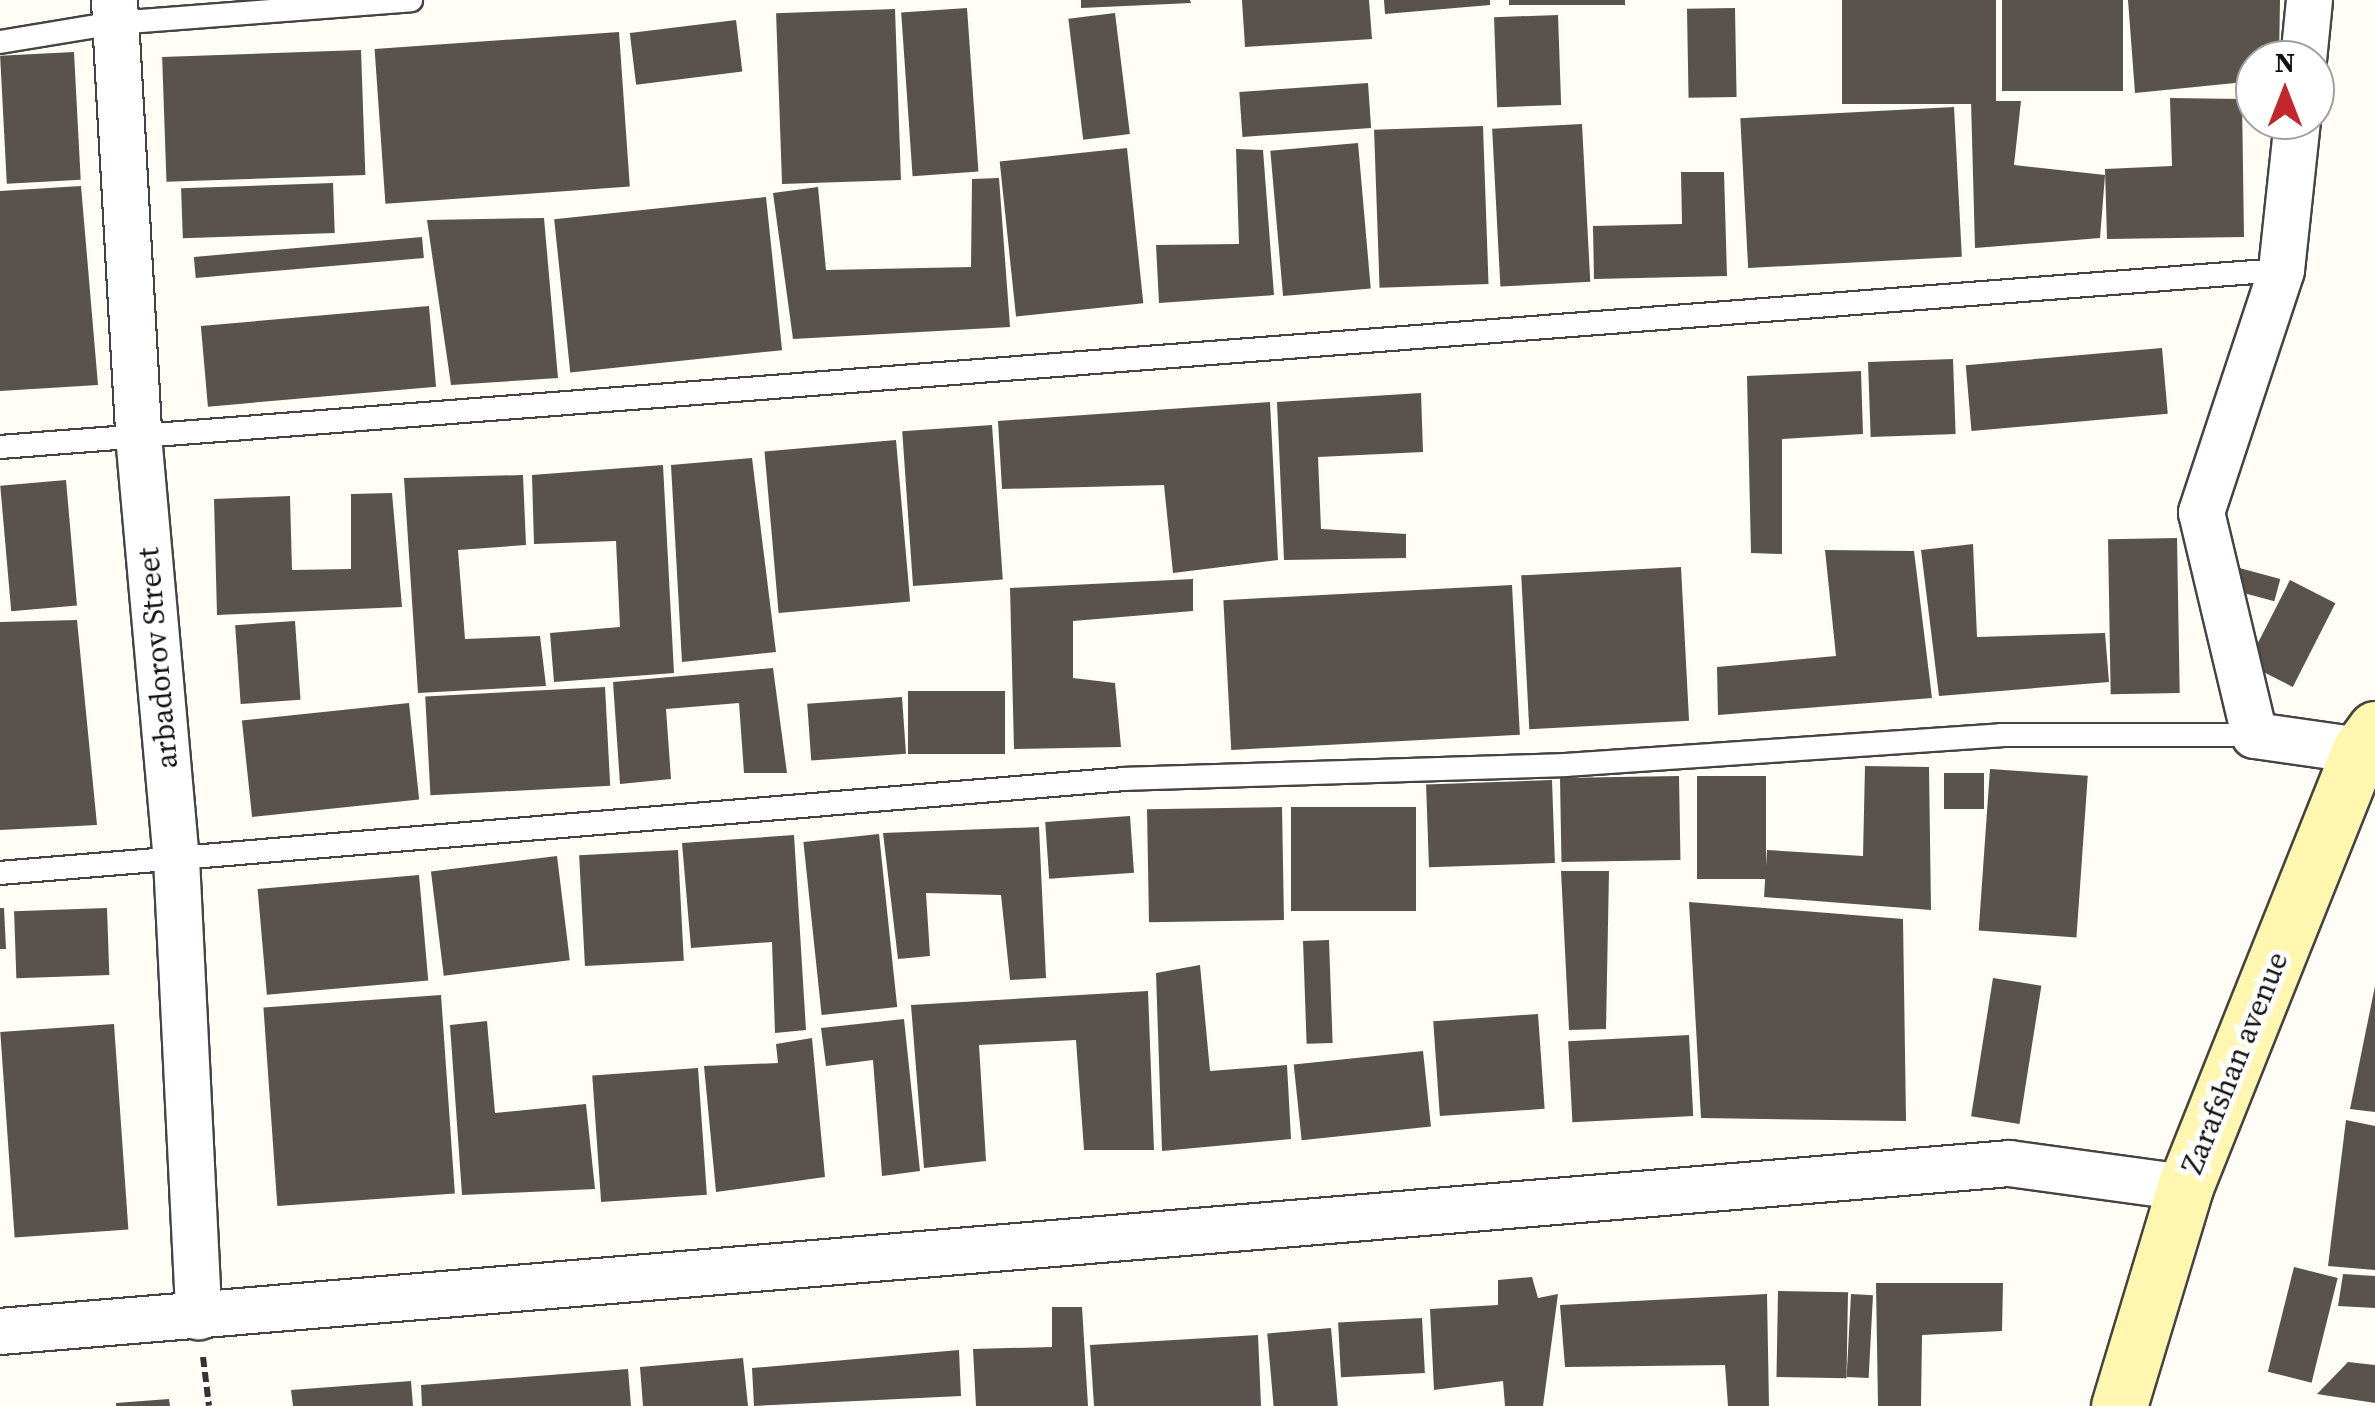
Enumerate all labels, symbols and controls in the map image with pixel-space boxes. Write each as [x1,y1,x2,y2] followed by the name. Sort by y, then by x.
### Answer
[2235,40,2335,140] north arrow
[2275,43,2295,81] text: N
[130,546,186,770] street label: arbadorov Street
[2174,947,2296,1179] street label: Zarafshan avenue

